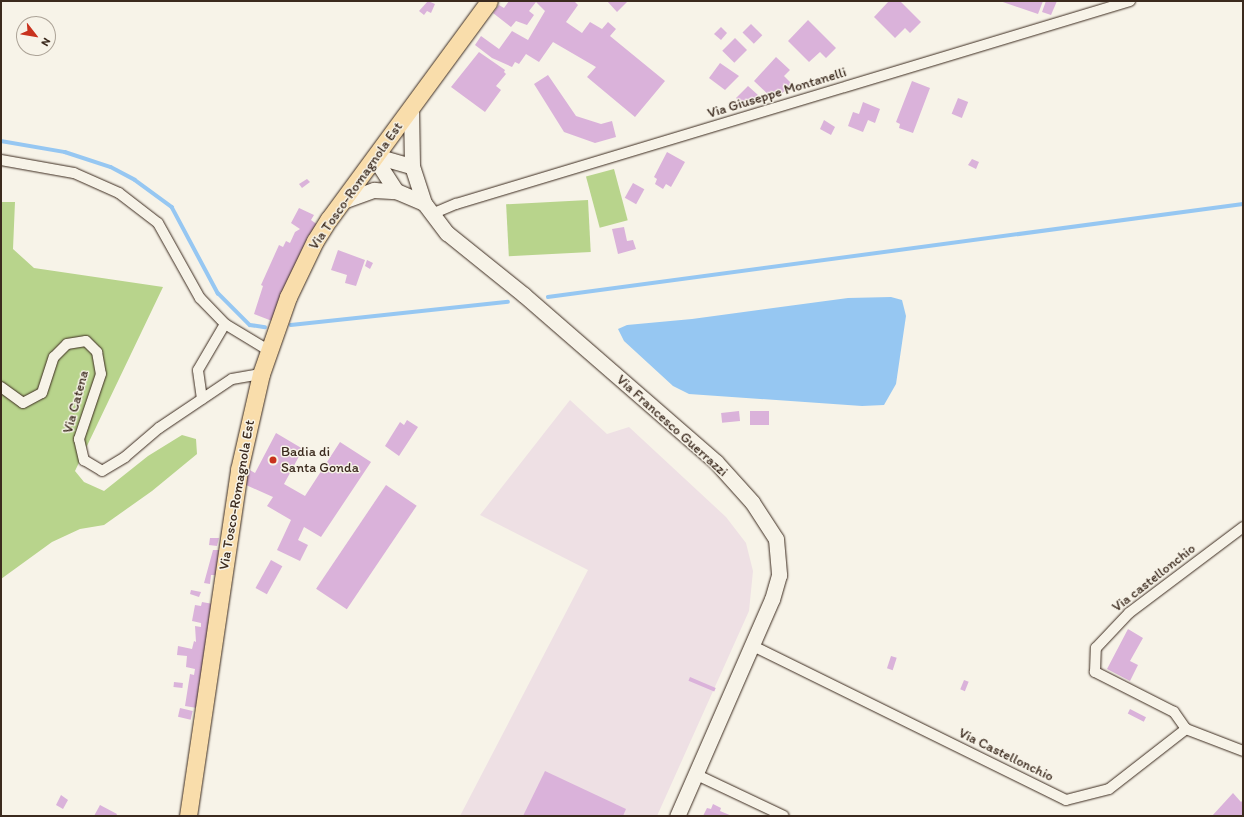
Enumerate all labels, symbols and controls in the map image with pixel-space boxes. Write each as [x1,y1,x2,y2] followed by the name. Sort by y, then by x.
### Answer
[16,16,56,56] north arrow
[38,35,53,48] text: N
[706,64,848,122] street label: Via Giuseppe Montanelli
[306,119,406,253] street label: Via Tosco-Romagnola Est
[60,369,92,435] street label: Via Catena
[613,372,731,480] street label: Via Francesco Guerrazzi
[216,419,258,571] street label: Via Tosco-Romagnola Est
[281,444,358,476] place label: Badia di Santa Gonda
[268,455,278,465] marker: Badia di Santa Gonda
[1109,540,1199,616] street label: Via castellonchio
[956,725,1056,785] street label: Via Castellonchio

